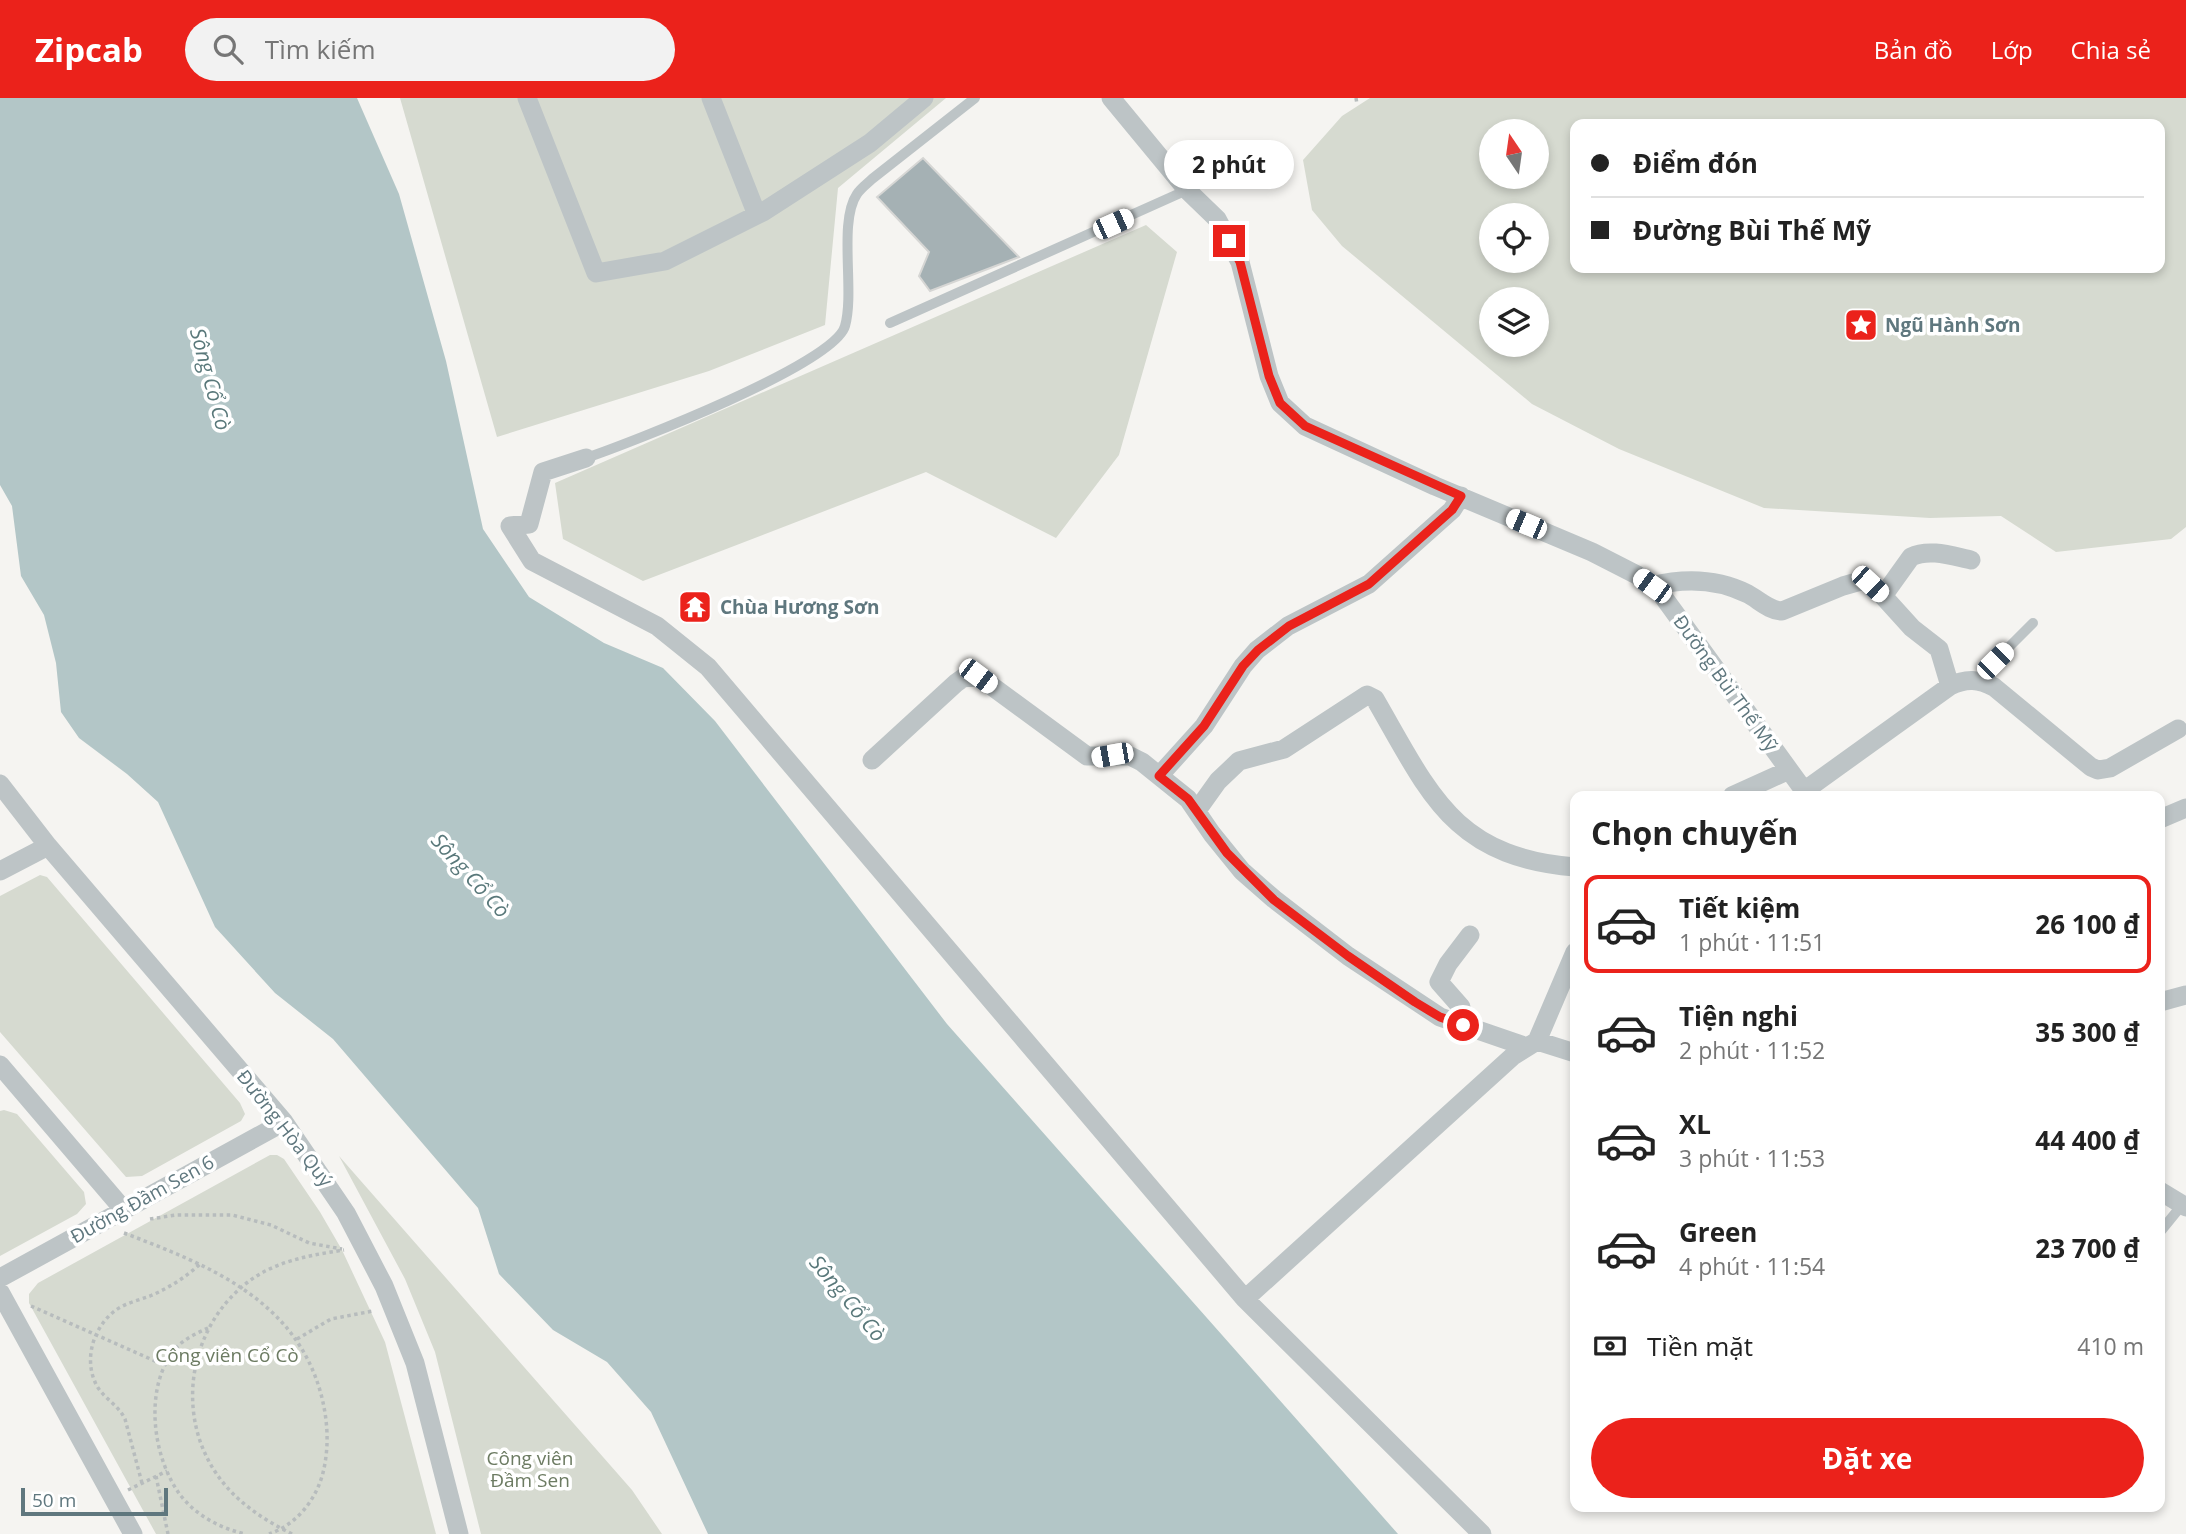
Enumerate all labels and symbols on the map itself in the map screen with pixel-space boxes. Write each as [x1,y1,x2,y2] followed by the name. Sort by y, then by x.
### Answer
[1479,119,1549,189] north arrow
[1164,139,1294,188] callout: 2 phút
[1090,206,1137,242] car
[1213,225,1245,257] route end
[1842,306,1880,344] place icon: Ngũ Hành Sơn
[1885,312,2020,338] place label: Ngũ Hành Sơn
[184,325,238,433] water label: Sông Cổ Cò
[1503,506,1550,542] car
[1848,562,1893,606] car
[1629,565,1676,607] car
[676,588,714,626] temple icon: Chùa Hương Sơn
[720,594,879,620] place label: Chùa Hương Sơn
[1668,609,1785,757] street label: Đường Bùi Thế Mỹ
[1973,639,2018,683] car
[955,655,1002,697] car
[1090,741,1135,769] car
[426,827,516,923] water label: Sông Cổ Cò
[1447,1009,1479,1041] route start
[231,1064,339,1192] street label: Đường Hòa Quý
[66,1149,218,1249] street label: Đường Đầm Sen 6
[804,1249,892,1347] water label: Sông Cổ Cò
[155,1342,299,1368] park label: Công viên Cổ Cò
[487,1445,573,1493] park label: Công viên Đầm Sen
[21,1485,168,1517] scale bar

